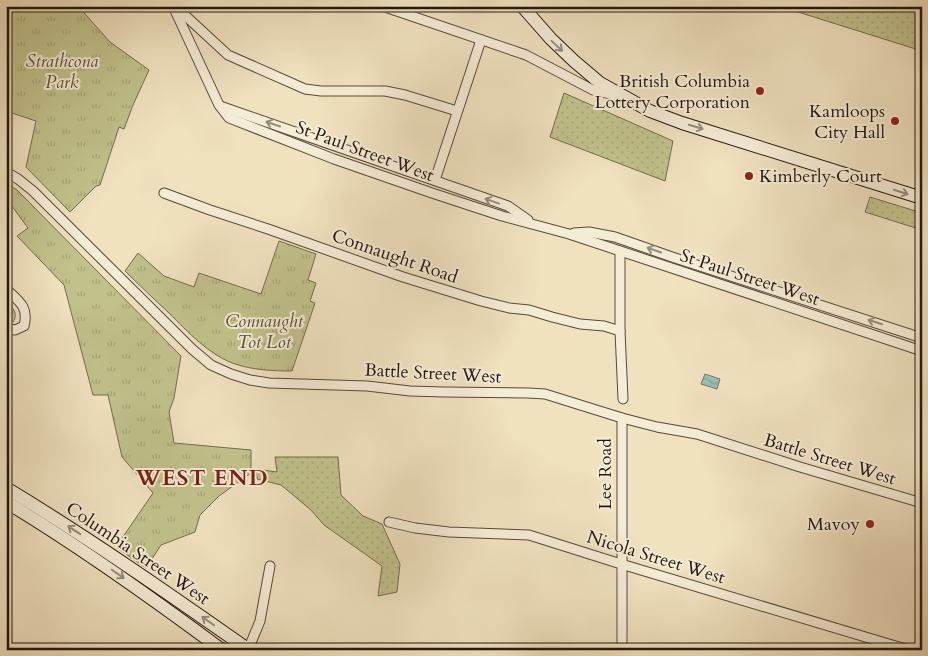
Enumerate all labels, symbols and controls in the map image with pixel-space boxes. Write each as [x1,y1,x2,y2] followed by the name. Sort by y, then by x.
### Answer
[551,40,564,52] one-way arrow
[26,49,98,95] park label: Strathcona Park
[595,69,751,115] place label: British Columbia Lottery Corporation
[754,85,766,97] marker: British Columbia Lottery Corporation
[809,99,885,145] place label: Kamloops City Hall
[292,115,438,188] street label: St Paul Street West
[889,115,901,127] marker: Kamloops City Hall
[265,118,281,128] one-way arrow
[688,123,704,133] one-way arrow
[759,164,882,189] place label: Kimberly Court
[743,170,755,182] marker: Kimberly Court
[893,187,909,197] one-way arrow
[485,196,501,205] one-way arrow
[329,223,462,290] street label: Connaught Road
[677,243,823,312] street label: St Paul Street West
[647,245,663,255] one-way arrow
[225,309,304,355] park label: Connaught Tot Lot
[868,317,884,327] one-way arrow
[364,357,502,390] street label: Battle Street West
[761,428,899,492] street label: Battle Street West
[593,438,618,510] street label: Lee Road
[134,463,269,493] district label: WEST END
[61,496,215,611] street label: Columbia Street West
[807,512,860,537] place label: Mavoy
[864,518,876,530] marker: Mavoy
[67,524,81,534] one-way arrow
[584,525,728,590] street label: Nicola Street West
[111,569,125,579] one-way arrow
[201,616,215,626] one-way arrow

